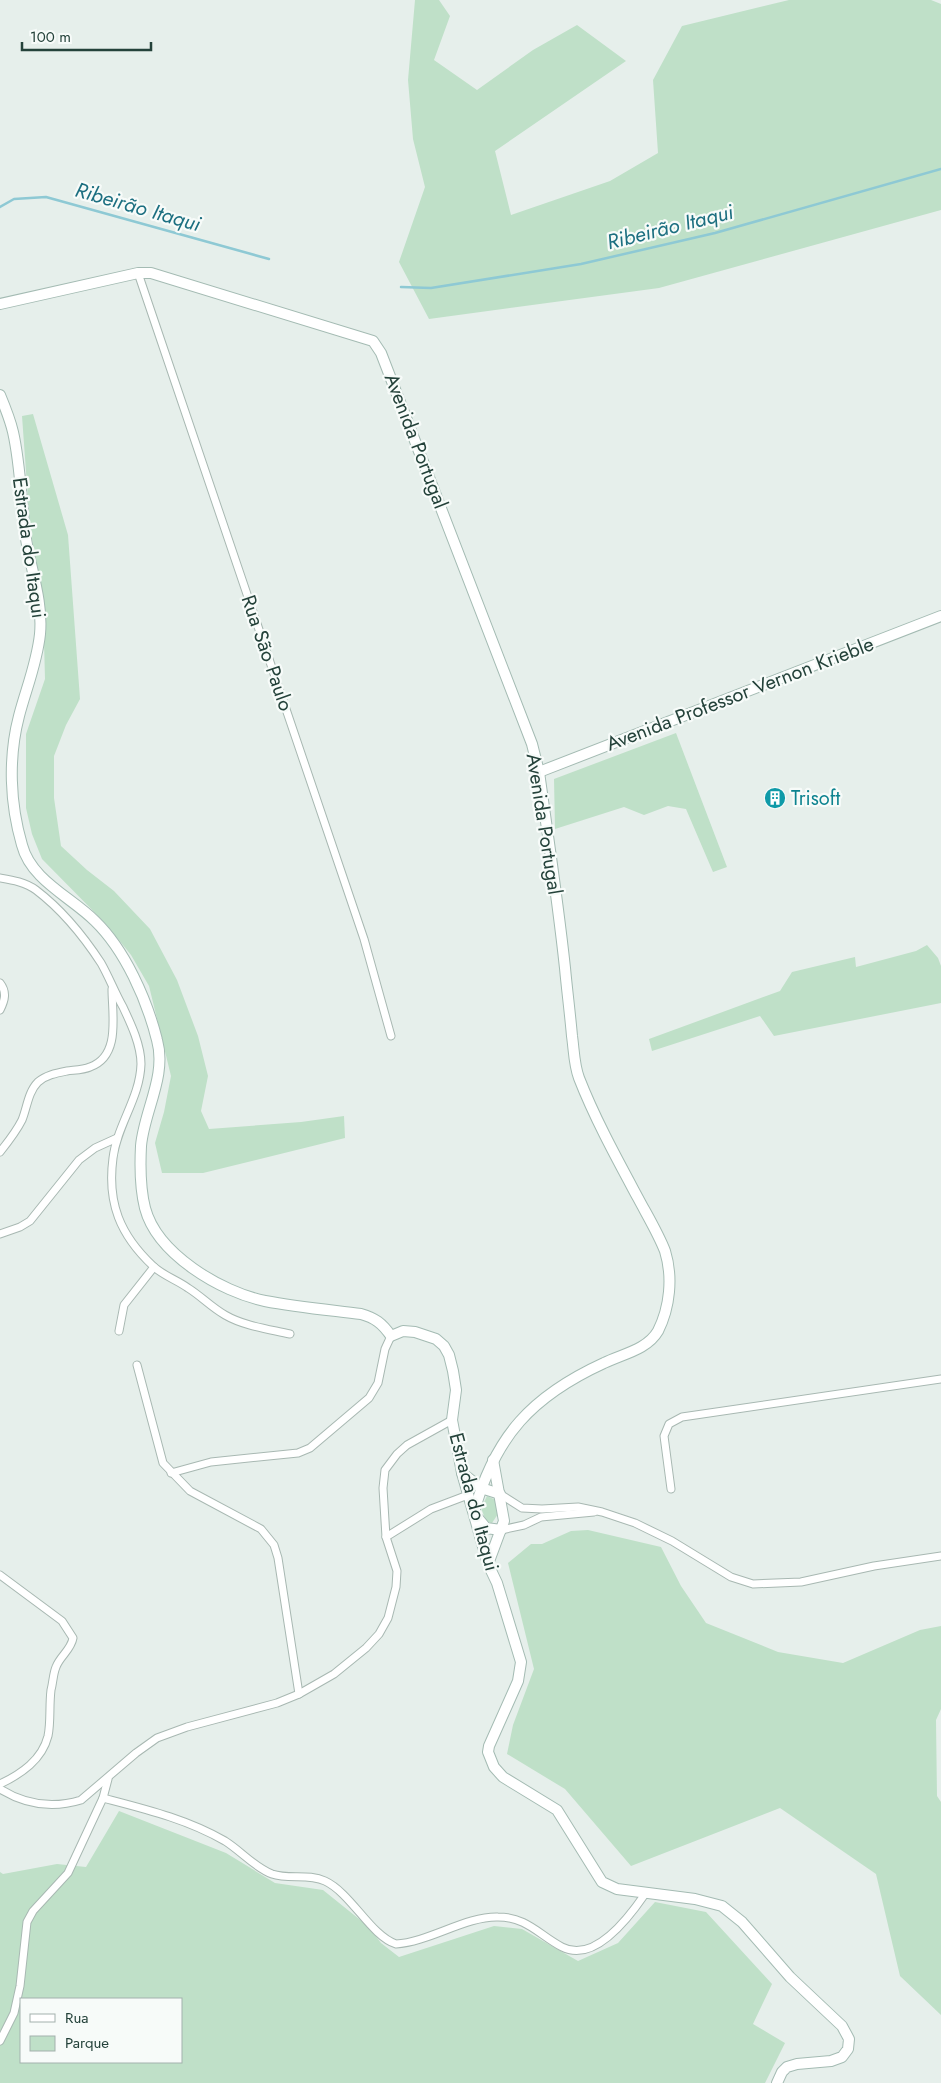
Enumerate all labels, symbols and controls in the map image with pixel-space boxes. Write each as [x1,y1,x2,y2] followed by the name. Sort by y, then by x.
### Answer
[22,20,151,52] scale bar
[30,26,71,48] text: 100 m
[72,175,205,239] water label: Ribeirão Itaqui
[604,197,737,257] water label: Ribeirão Itaqui
[377,369,455,513] street label: Avenida Portugal
[5,476,53,620] street label: Estrada do Itaqui
[234,591,300,715] street label: Rua São Paulo
[602,630,878,758] street label: Avenida Professor Vernon Krieble
[519,751,569,897] street label: Avenida Portugal
[791,784,840,813] place label: Trisoft
[763,786,787,810] building icon: Trisoft
[442,1430,506,1574] street label: Estrada do Itaqui
[20,1998,182,2063] legend
[65,2007,89,2029] text: Rua
[65,2032,109,2054] text: Parque

